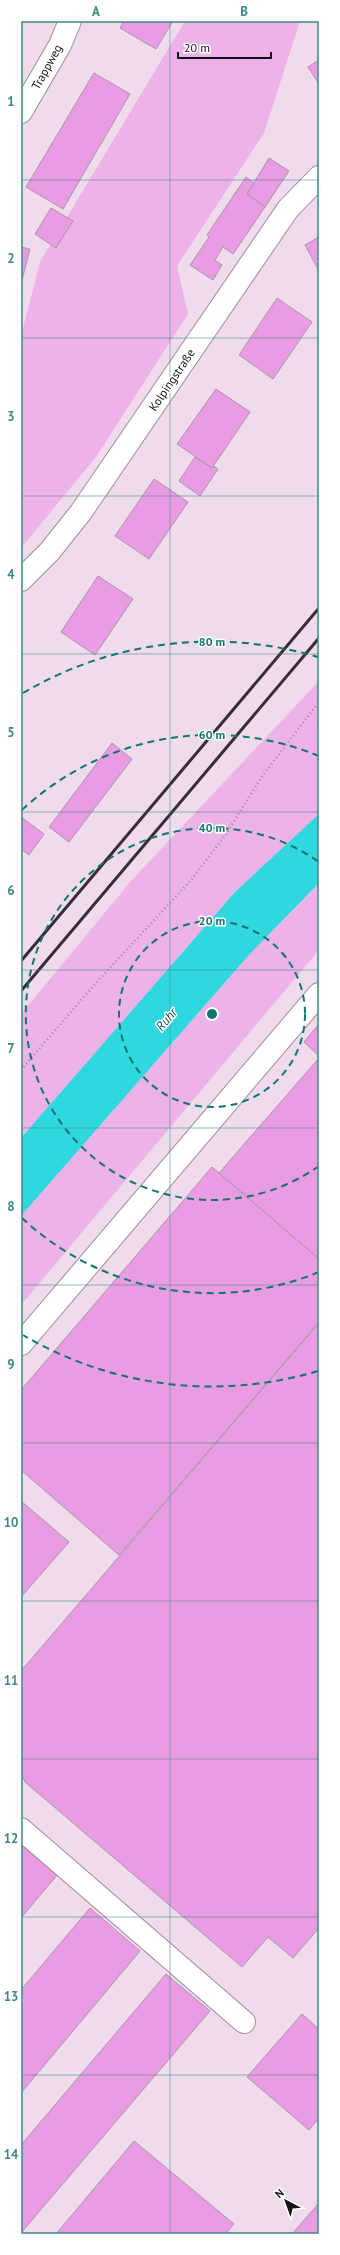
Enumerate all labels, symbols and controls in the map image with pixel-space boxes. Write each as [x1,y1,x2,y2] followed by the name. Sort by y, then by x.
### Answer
[92,3,100,20] text: A
[240,3,248,20] text: B
[178,34,271,60] scale bar
[184,40,210,55] text: 20 m
[28,42,65,92] street label: Trappweg
[7,93,15,110] text: 1
[7,250,15,267] text: 2
[145,346,198,414] street label: Kolpingstraße
[7,408,15,425] text: 3
[7,566,15,583] text: 4
[199,634,225,649] text: 80 m
[7,724,15,741] text: 5
[199,727,225,742] text: 60 m
[199,820,225,835] text: 40 m
[7,882,15,899] text: 6
[199,913,225,928] text: 20 m
[152,1004,181,1034] water label: Ruhr
[205,1007,219,1021] centre of rings
[7,1040,15,1057] text: 7
[7,1198,15,1215] text: 8
[7,1356,15,1373] text: 9
[4,1514,18,1531] text: 10
[4,1672,18,1689] text: 11
[4,1830,18,1847] text: 12
[4,1988,18,2005] text: 13
[4,2146,19,2163] text: 14
[266,2181,306,2221] north arrow
[272,2186,287,2201] text: N

